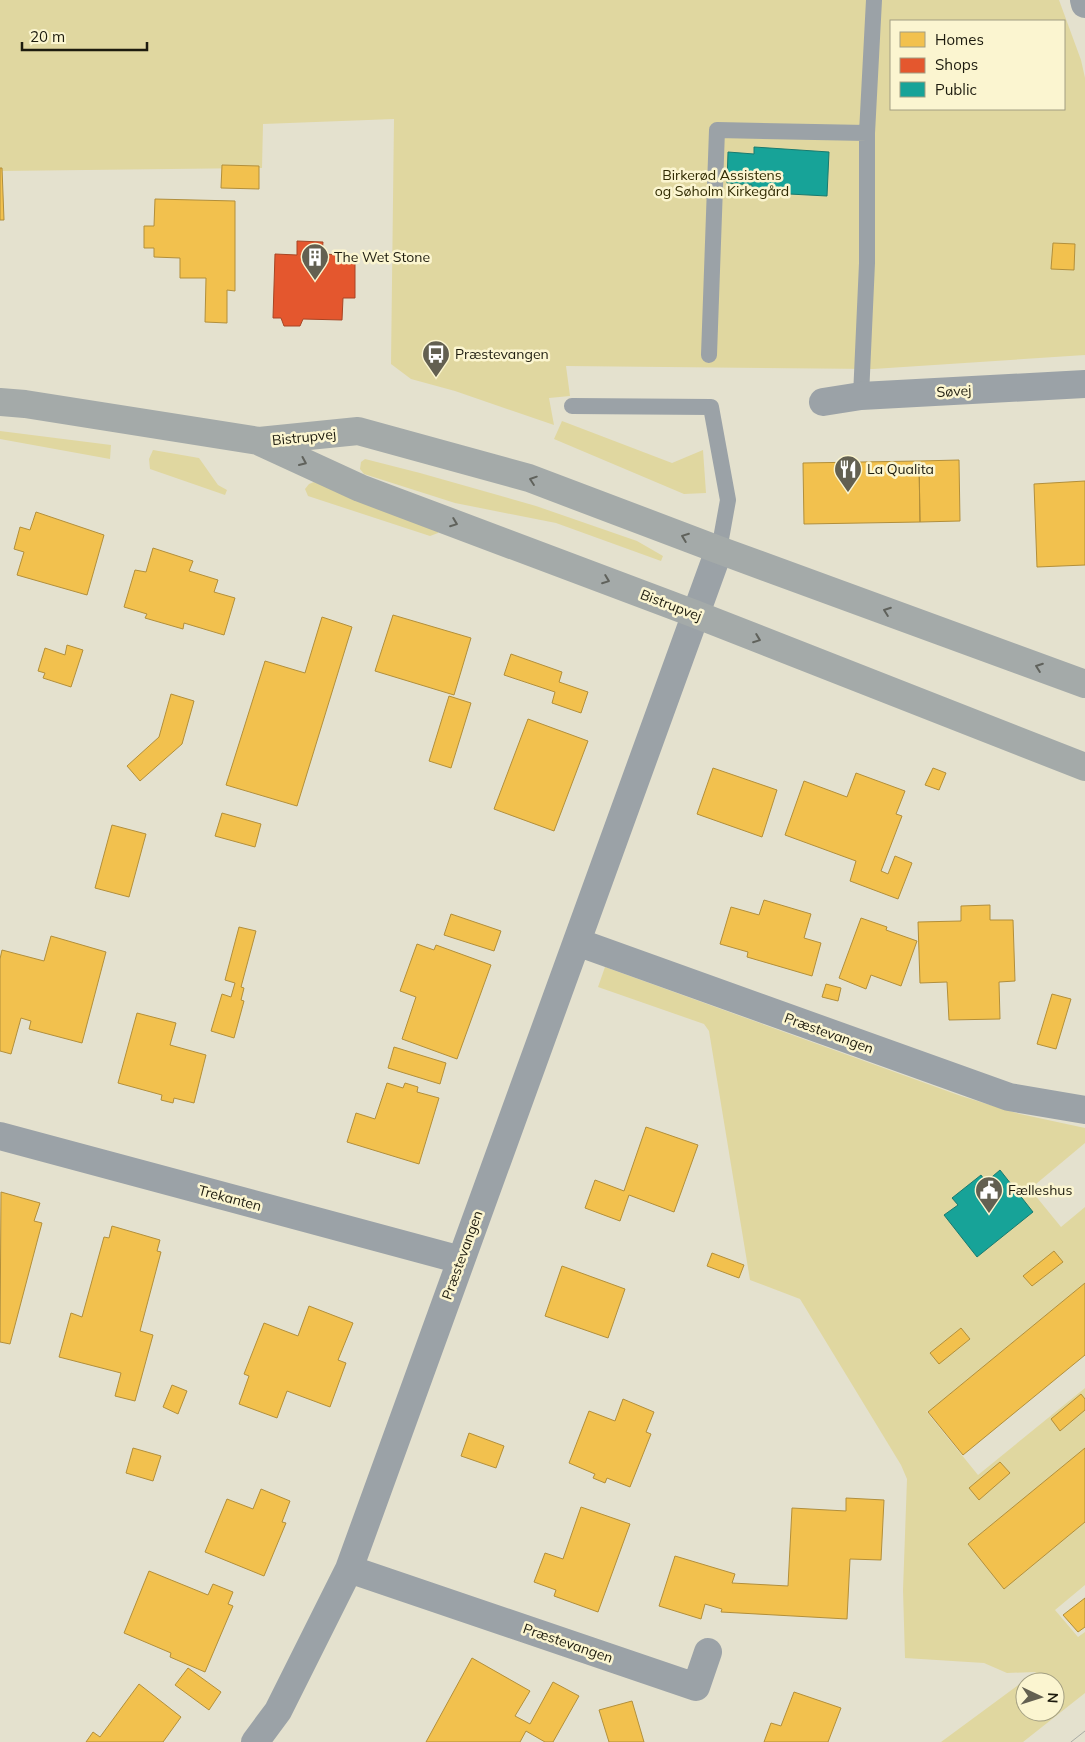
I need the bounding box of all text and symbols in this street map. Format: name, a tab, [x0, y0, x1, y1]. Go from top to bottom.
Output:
scale bar	[22, 20, 148, 52]
legend	[890, 20, 1065, 110]
text: 20 m	[30, 27, 65, 46]
text: Homes	[935, 30, 984, 49]
text: Shops	[935, 55, 978, 74]
text: Public	[935, 80, 977, 99]
park label: Birkerød Assistens og Søholm Kirkegård	[655, 166, 789, 200]
building icon: The Wet Stone	[300, 242, 330, 281]
place label: The Wet Stone	[334, 248, 430, 266]
bus stop icon: Præstevangen	[421, 339, 451, 378]
place label: Præstevangen	[455, 345, 549, 363]
street label: Søvej	[936, 381, 972, 401]
street label: Bistrupvej	[271, 425, 337, 449]
restaurant icon: La Qualita	[833, 454, 863, 493]
one-way arrow	[298, 455, 307, 466]
place label: La Qualita	[867, 460, 934, 478]
one-way arrow	[529, 476, 537, 486]
one-way arrow	[449, 517, 457, 527]
one-way arrow	[681, 533, 690, 543]
one-way arrow	[601, 574, 609, 584]
street label: Bistrupvej	[638, 585, 704, 625]
one-way arrow	[883, 607, 891, 617]
one-way arrow	[752, 632, 761, 643]
one-way arrow	[1035, 663, 1044, 673]
street label: Præstevangen	[782, 1009, 876, 1057]
public building icon: Fælleshus	[974, 1175, 1004, 1214]
street label: Trekanten	[197, 1181, 263, 1215]
place label: Fælleshus	[1008, 1181, 1072, 1199]
street label: Præstevangen	[438, 1208, 486, 1302]
street label: Præstevangen	[521, 1619, 615, 1667]
north arrow	[1015, 1672, 1065, 1722]
text: N	[1044, 1692, 1062, 1704]

